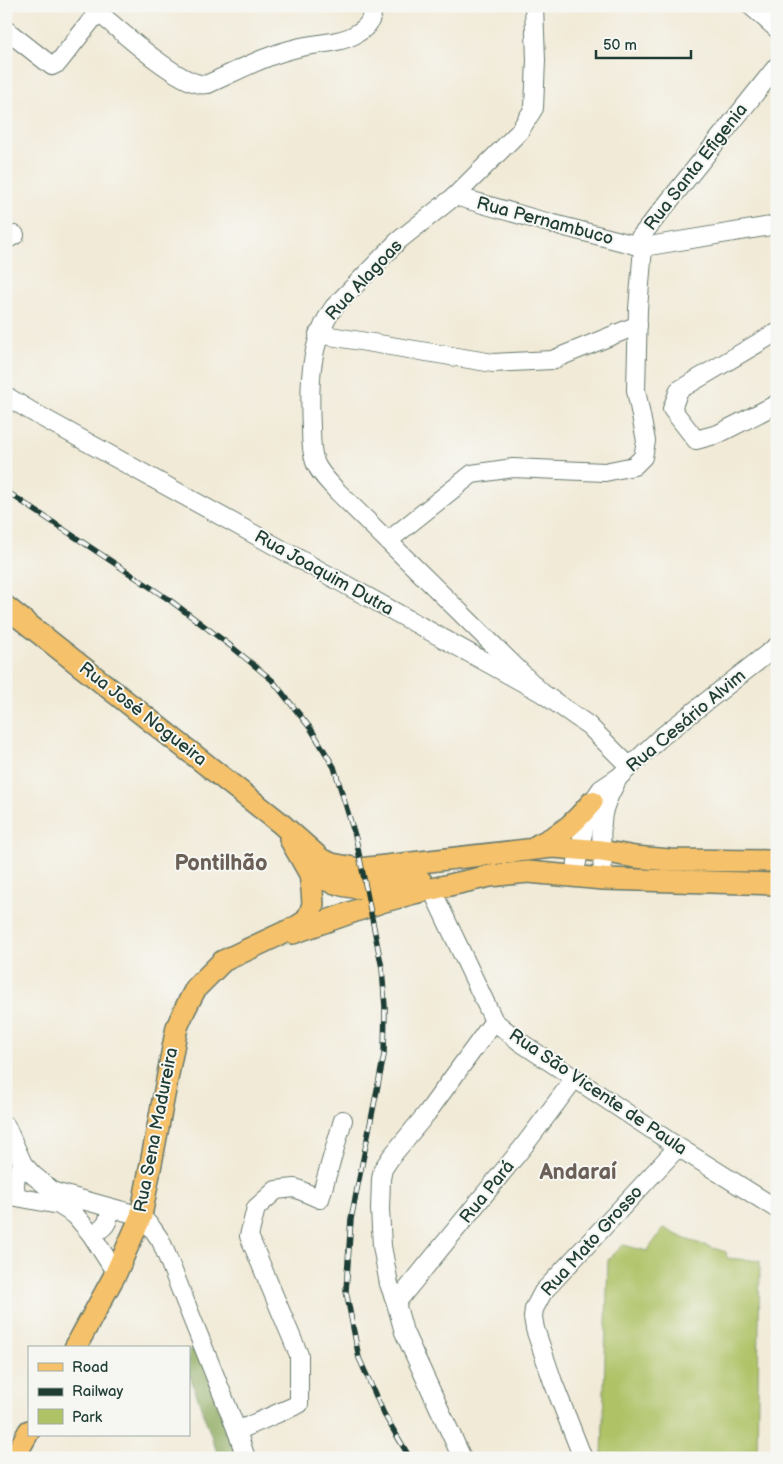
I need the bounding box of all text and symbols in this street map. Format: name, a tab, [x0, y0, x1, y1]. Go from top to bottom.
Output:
scale bar	[596, 28, 690, 60]
text: 50 m	[603, 36, 637, 55]
street label: Rua Santa Efigenia	[640, 99, 752, 235]
street label: Rua Pernambuco	[474, 193, 616, 249]
street label: Rua Alagoas	[321, 235, 407, 325]
street label: Rua Joaquim Dutra	[251, 526, 397, 620]
street label: Rua José Nogueira	[75, 658, 211, 770]
street label: Rua Cesário Alvim	[622, 665, 750, 777]
district label: Pontilhão	[174, 850, 268, 877]
street label: Rua São Vicente de Paula	[505, 1025, 691, 1159]
street label: Rua Sena Madureira	[130, 1046, 182, 1214]
street label: Rua Pará	[455, 1156, 519, 1228]
district label: Andaraí	[538, 1159, 617, 1186]
street label: Rua Mato Grosso	[537, 1181, 647, 1301]
legend	[28, 1346, 190, 1436]
text: Road	[72, 1358, 108, 1377]
text: Railway	[72, 1382, 123, 1401]
text: Park	[72, 1408, 103, 1427]

